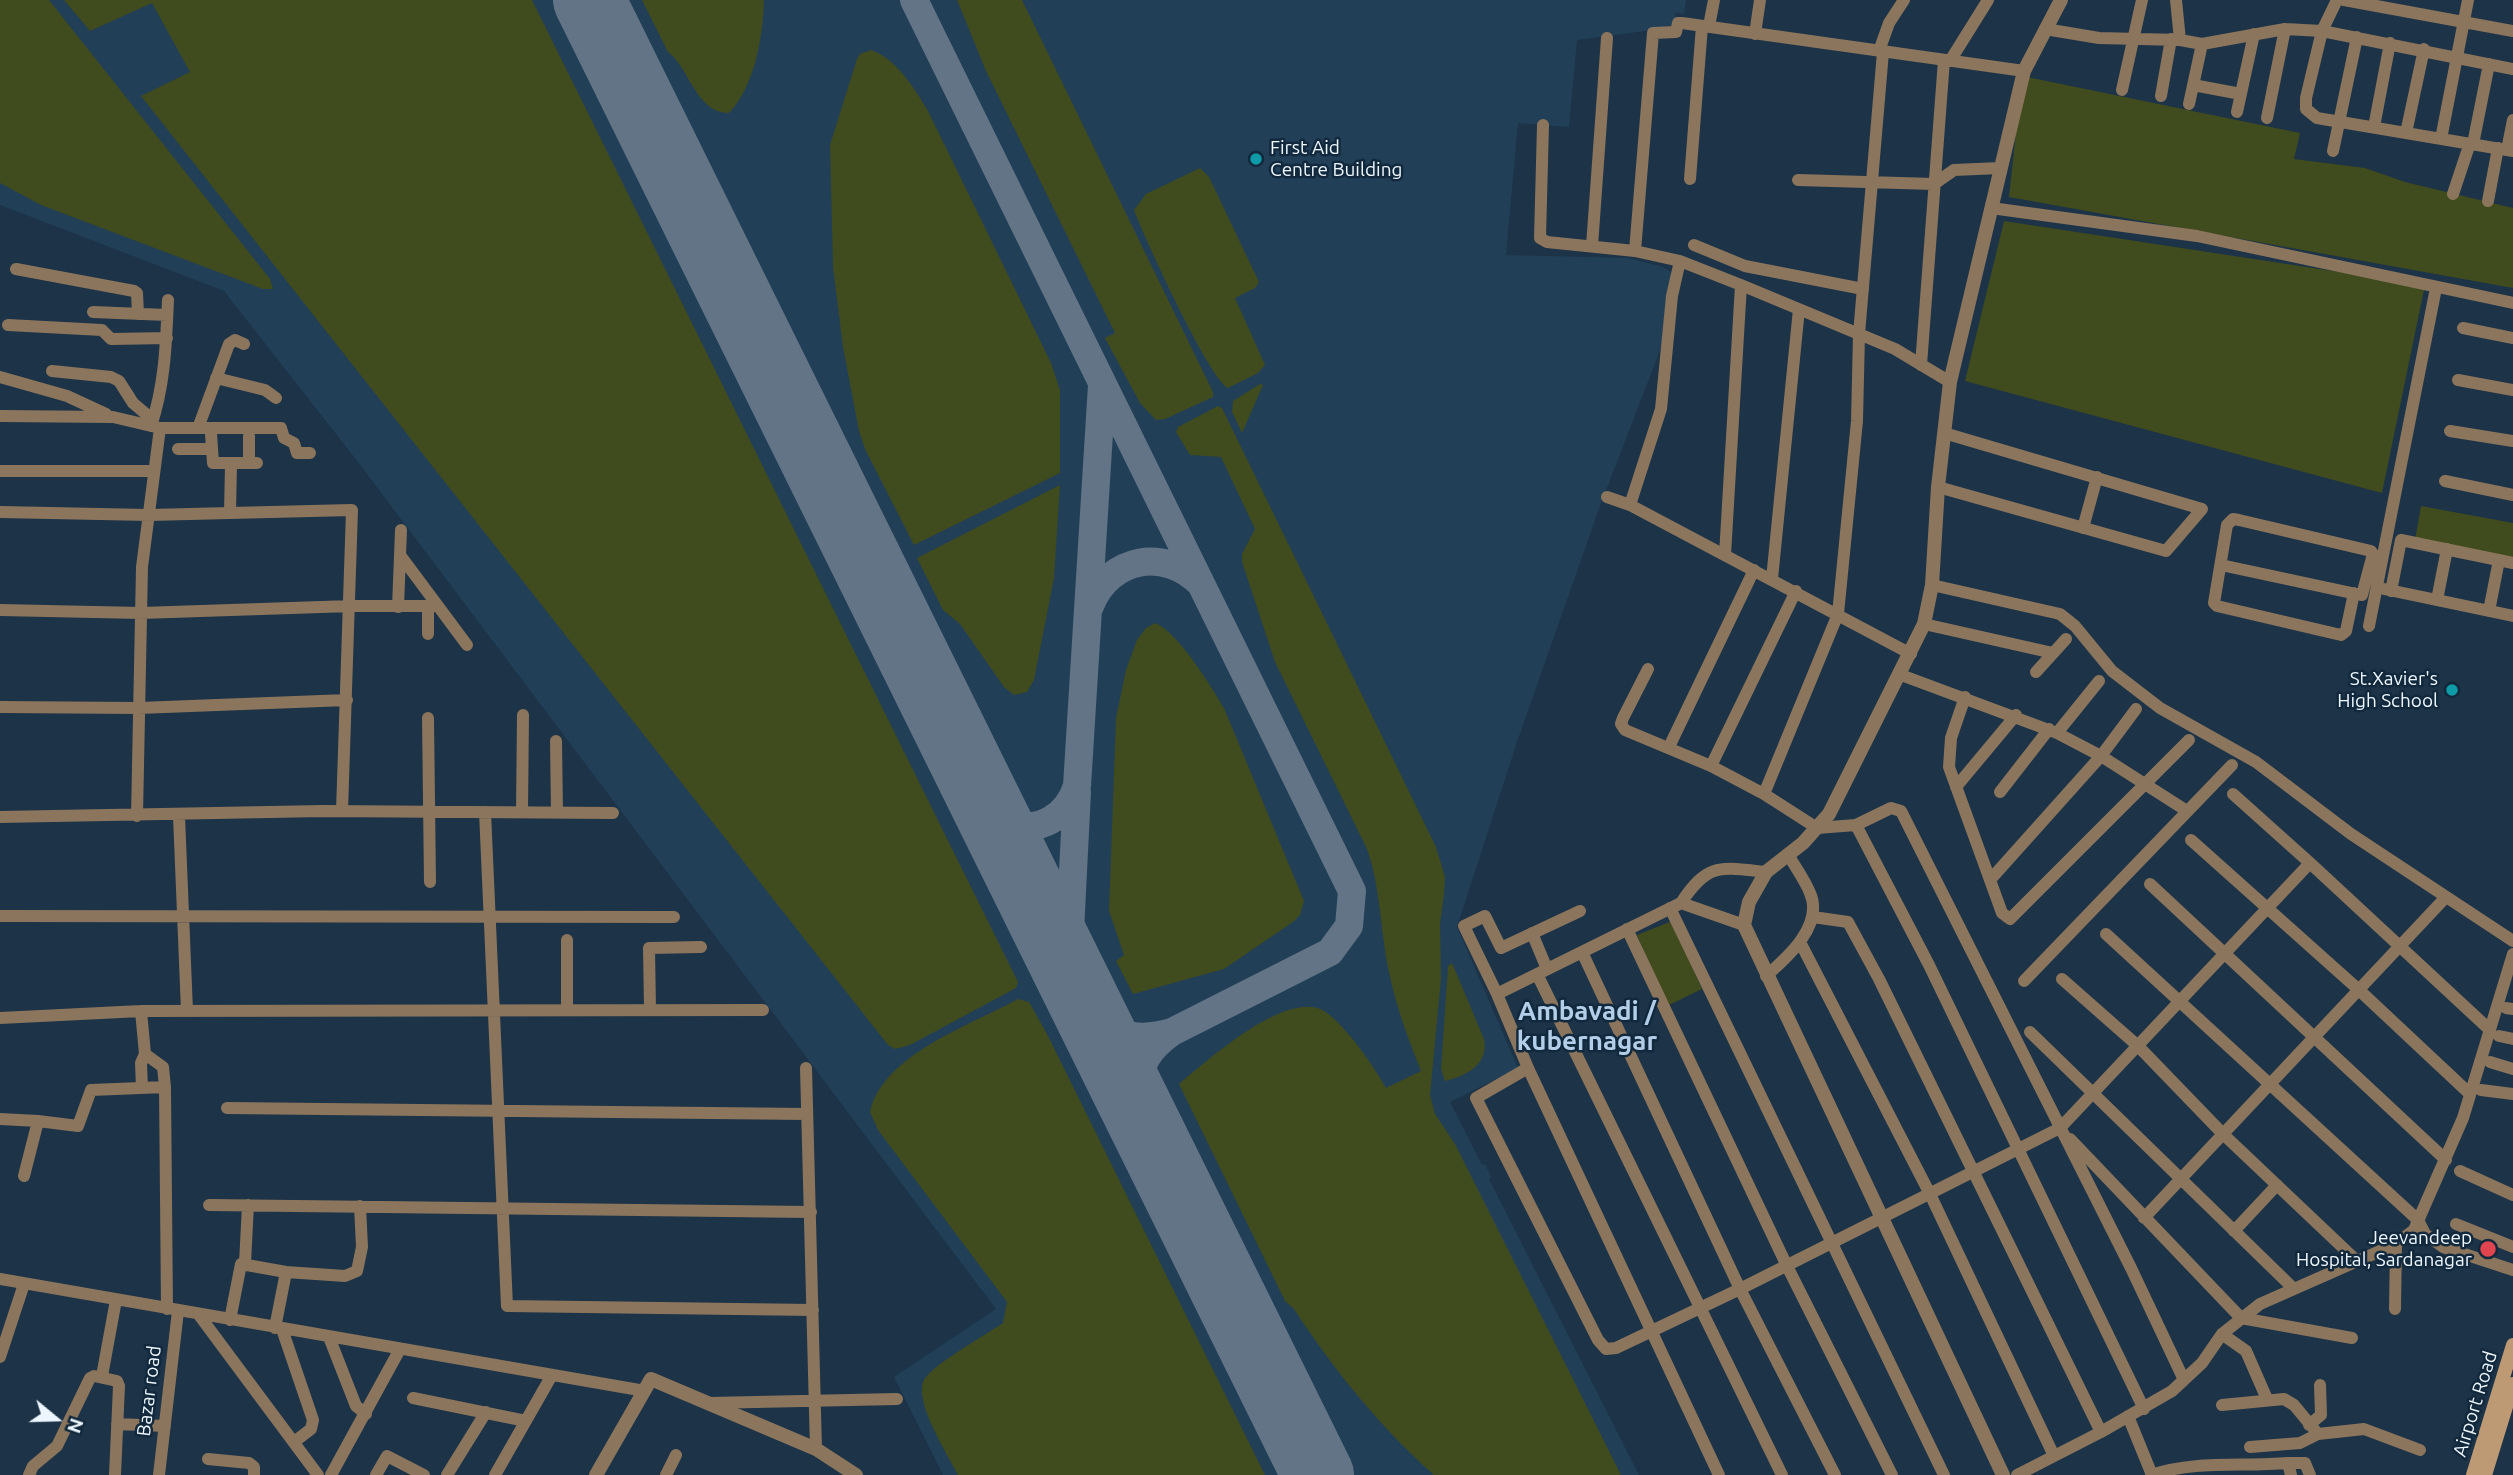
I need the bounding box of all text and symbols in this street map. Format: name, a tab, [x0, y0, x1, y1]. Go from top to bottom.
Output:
place label: First Aid Centre Building	[1270, 137, 1402, 181]
marker: First Aid Centre Building	[1248, 151, 1264, 167]
place label: St.Xavier's High School	[2337, 668, 2438, 712]
marker: St.Xavier's High School	[2444, 682, 2460, 698]
district label: Ambavadi / kubernagar	[1517, 995, 1657, 1056]
place label: Jeevandeep Hospital, Sardanagar	[2296, 1227, 2472, 1271]
marker: Jeevandeep Hospital, Sardanagar	[2478, 1239, 2498, 1259]
street label: Bazar road	[132, 1344, 166, 1438]
street label: Airport Road	[2448, 1348, 2502, 1460]
north arrow	[21, 1384, 91, 1454]
text: N	[63, 1416, 89, 1436]

